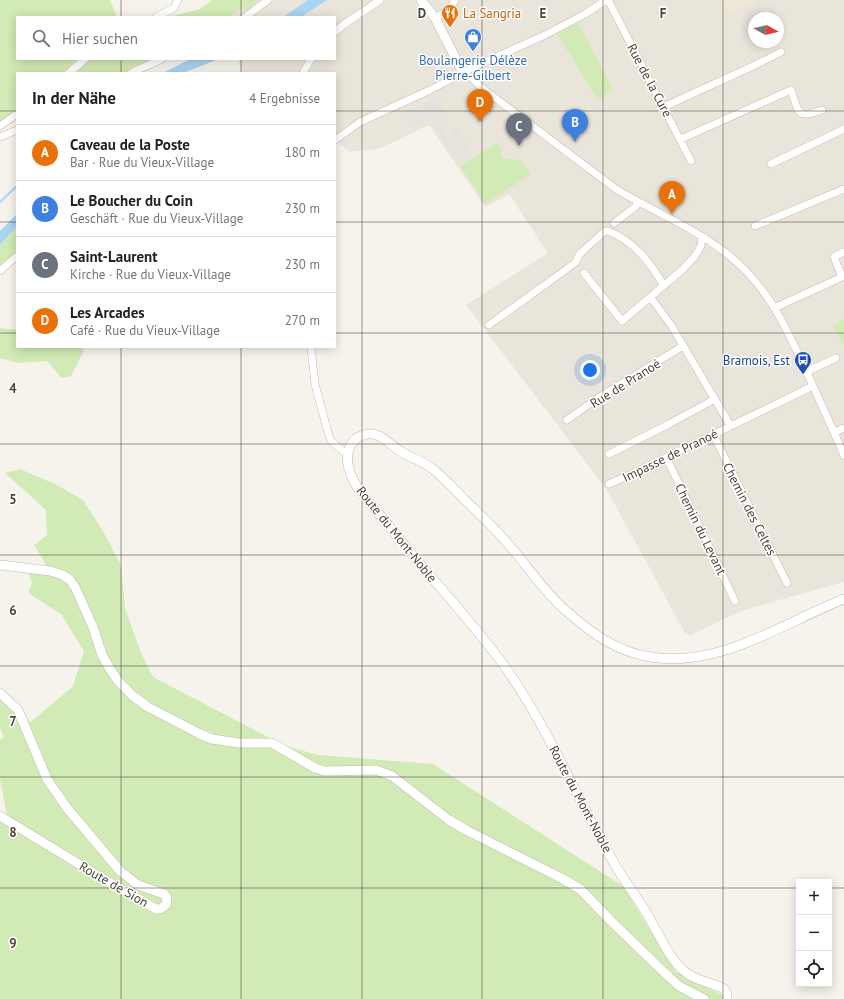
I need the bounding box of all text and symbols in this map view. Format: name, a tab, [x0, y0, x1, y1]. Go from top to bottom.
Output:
restaurant icon: La Sangria	[440, 3, 460, 28]
text: D	[418, 5, 426, 22]
place label: La Sangria	[463, 5, 521, 22]
text: E	[540, 5, 547, 22]
text: F	[660, 5, 667, 22]
north arrow	[748, 12, 784, 48]
search box	[16, 16, 336, 60]
icon: search	[30, 27, 52, 49]
shop icon: Boulangerie Délèze Pierre-Gilbert	[463, 27, 483, 52]
text: Hier suchen	[62, 29, 138, 48]
street label: Rue de la Cure	[623, 41, 676, 120]
place label: Boulangerie Délèze Pierre-Gilbert	[419, 52, 527, 84]
text: In der Nähe	[32, 87, 116, 109]
pin: D	[467, 89, 493, 122]
text: 4 Ergebnisse	[249, 90, 320, 107]
pin: B	[562, 109, 588, 142]
pin: C	[506, 113, 532, 146]
text: Caveau de la Poste	[70, 135, 190, 154]
text: A	[41, 144, 49, 161]
text: 180 m	[285, 144, 320, 161]
text: Bar · Rue du Vieux-Village	[70, 154, 214, 171]
pin: A	[659, 181, 685, 214]
text: Le Boucher du Coin	[70, 191, 193, 210]
text: B	[41, 200, 49, 217]
text: 230 m	[285, 200, 320, 217]
text: Geschäft · Rue du Vieux-Village	[70, 210, 243, 227]
text: Saint-Laurent	[70, 247, 158, 266]
text: C	[41, 256, 49, 273]
text: 230 m	[285, 256, 320, 273]
text: Kirche · Rue du Vieux-Village	[70, 266, 231, 283]
text: Les Arcades	[70, 303, 145, 322]
text: D	[41, 312, 49, 329]
text: 270 m	[285, 312, 320, 329]
text: Café · Rue du Vieux-Village	[70, 322, 220, 339]
bus stop icon: Bramois, Est	[793, 350, 813, 375]
place label: Bramois, Est	[723, 352, 791, 369]
street label: Rue de Pranoé	[587, 355, 664, 412]
your location	[580, 360, 600, 380]
text: 4	[9, 380, 17, 397]
street label: Impasse de Pranoé	[620, 425, 721, 486]
street label: Chemin des Celtes	[719, 460, 780, 559]
street label: Chemin du Levant	[671, 481, 730, 578]
street label: Route du Mont-Noble	[353, 483, 441, 586]
text: 5	[9, 491, 17, 508]
text: 6	[9, 602, 17, 619]
text: 7	[9, 713, 17, 730]
street label: Route du Mont-Noble	[545, 743, 616, 856]
text: 8	[9, 824, 17, 841]
street label: Route de Sion	[76, 858, 151, 911]
map controls	[796, 879, 832, 987]
button: +	[796, 879, 832, 915]
button: −	[796, 915, 832, 951]
text: 9	[9, 935, 17, 952]
button: locate	[796, 951, 832, 987]

